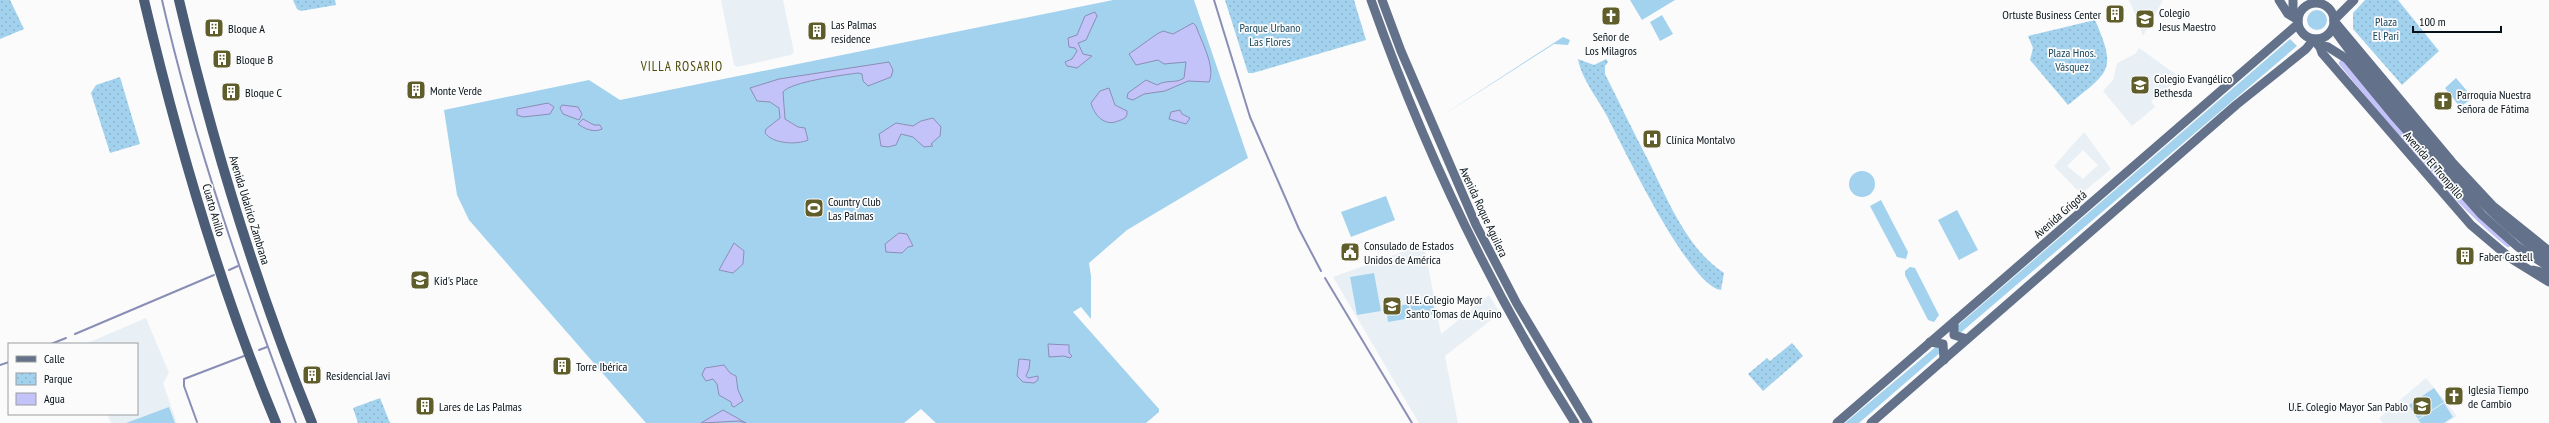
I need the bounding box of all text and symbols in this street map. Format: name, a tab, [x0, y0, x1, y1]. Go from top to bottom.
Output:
building icon: Ortuste Business Center	[2104, 3, 2126, 25]
church icon: Señor de Los Milagros	[1600, 5, 1622, 27]
place label: Colegio Jesus Maestro	[2158, 5, 2216, 34]
place label: Ortuste Business Center	[2002, 7, 2102, 22]
school or university icon: Colegio Jesus Maestro	[2134, 8, 2156, 30]
scale bar	[2413, 8, 2501, 34]
park label: Plaza El Pari	[2373, 14, 2399, 43]
text: 100 m	[2419, 14, 2446, 29]
building icon: Bloque A	[203, 17, 225, 39]
place label: Las Palmas residence	[831, 17, 877, 46]
building icon: Las Palmas residence	[806, 20, 828, 42]
park label: Parque Urbano Las Flores	[1239, 20, 1301, 49]
place label: Bloque A	[228, 21, 265, 36]
place label: Señor de Los Milagros	[1585, 29, 1637, 58]
park label: Plaza Hnos. Vásquez	[2048, 45, 2096, 74]
building icon: Bloque B	[211, 48, 233, 70]
place label: Bloque B	[236, 52, 274, 67]
district label: VILLA ROSARIO	[640, 58, 723, 75]
place label: Colegio Evangélico Bethesda	[2154, 71, 2232, 100]
school or university icon: Colegio Evangélico Bethesda	[2129, 74, 2151, 96]
building icon: Monte Verde	[405, 79, 427, 101]
building icon: Bloque C	[220, 81, 242, 103]
place label: Monte Verde	[430, 83, 482, 98]
place label: Bloque C	[245, 85, 283, 100]
place label: Parroquia Nuestra Señora de Fátima	[2457, 87, 2531, 116]
church icon: Parroquia Nuestra Señora de Fátima	[2432, 90, 2454, 112]
hospital icon: Clínica Montalvo	[1641, 128, 1663, 150]
street label: Avenida El Trompillo	[2401, 128, 2467, 202]
place label: Clínica Montalvo	[1666, 132, 1735, 147]
street label: Avenida Udalrico Zambrana	[226, 154, 274, 266]
street label: Avenida Roque Aguilera	[1457, 165, 1512, 260]
street label: Cuarto Anillo	[199, 182, 229, 238]
street label: Avenida Grigotá	[2030, 187, 2090, 241]
place label: Country Club Las Palmas	[828, 194, 881, 223]
sports icon: Country Club Las Palmas	[803, 197, 825, 219]
place label: Consulado de Estados Unidos de América	[1364, 238, 1454, 267]
public building icon: Consulado de Estados Unidos de América	[1339, 241, 1361, 263]
building icon: Faber Castell	[2454, 245, 2476, 267]
place label: Faber Castell	[2479, 249, 2533, 264]
school or university icon: Kid's Place	[409, 269, 431, 291]
place label: Kid's Place	[434, 273, 478, 288]
place label: U.E. Colegio Mayor Santo Tomas de Aquino	[1406, 292, 1502, 321]
school or university icon: U.E. Colegio Mayor Santo Tomas de Aquino	[1381, 295, 1403, 317]
legend	[8, 343, 138, 415]
text: Calle	[44, 351, 65, 366]
building icon: Torre Ibérica	[551, 355, 573, 377]
place label: Torre Ibérica	[576, 359, 628, 374]
building icon: Residencial Javi	[301, 364, 323, 386]
place label: Residencial Javi	[326, 368, 390, 383]
text: Parque	[44, 371, 73, 386]
place label: Iglesia Tiempo de Cambio	[2468, 382, 2529, 411]
church icon: Iglesia Tiempo de Cambio	[2443, 385, 2465, 407]
text: Agua	[44, 391, 65, 406]
building icon: Lares de Las Palmas	[414, 395, 436, 417]
school or university icon: U.E. Colegio Mayor San Pablo	[2411, 395, 2433, 417]
place label: Lares de Las Palmas	[439, 399, 522, 414]
place label: U.E. Colegio Mayor San Pablo	[2288, 399, 2408, 414]

